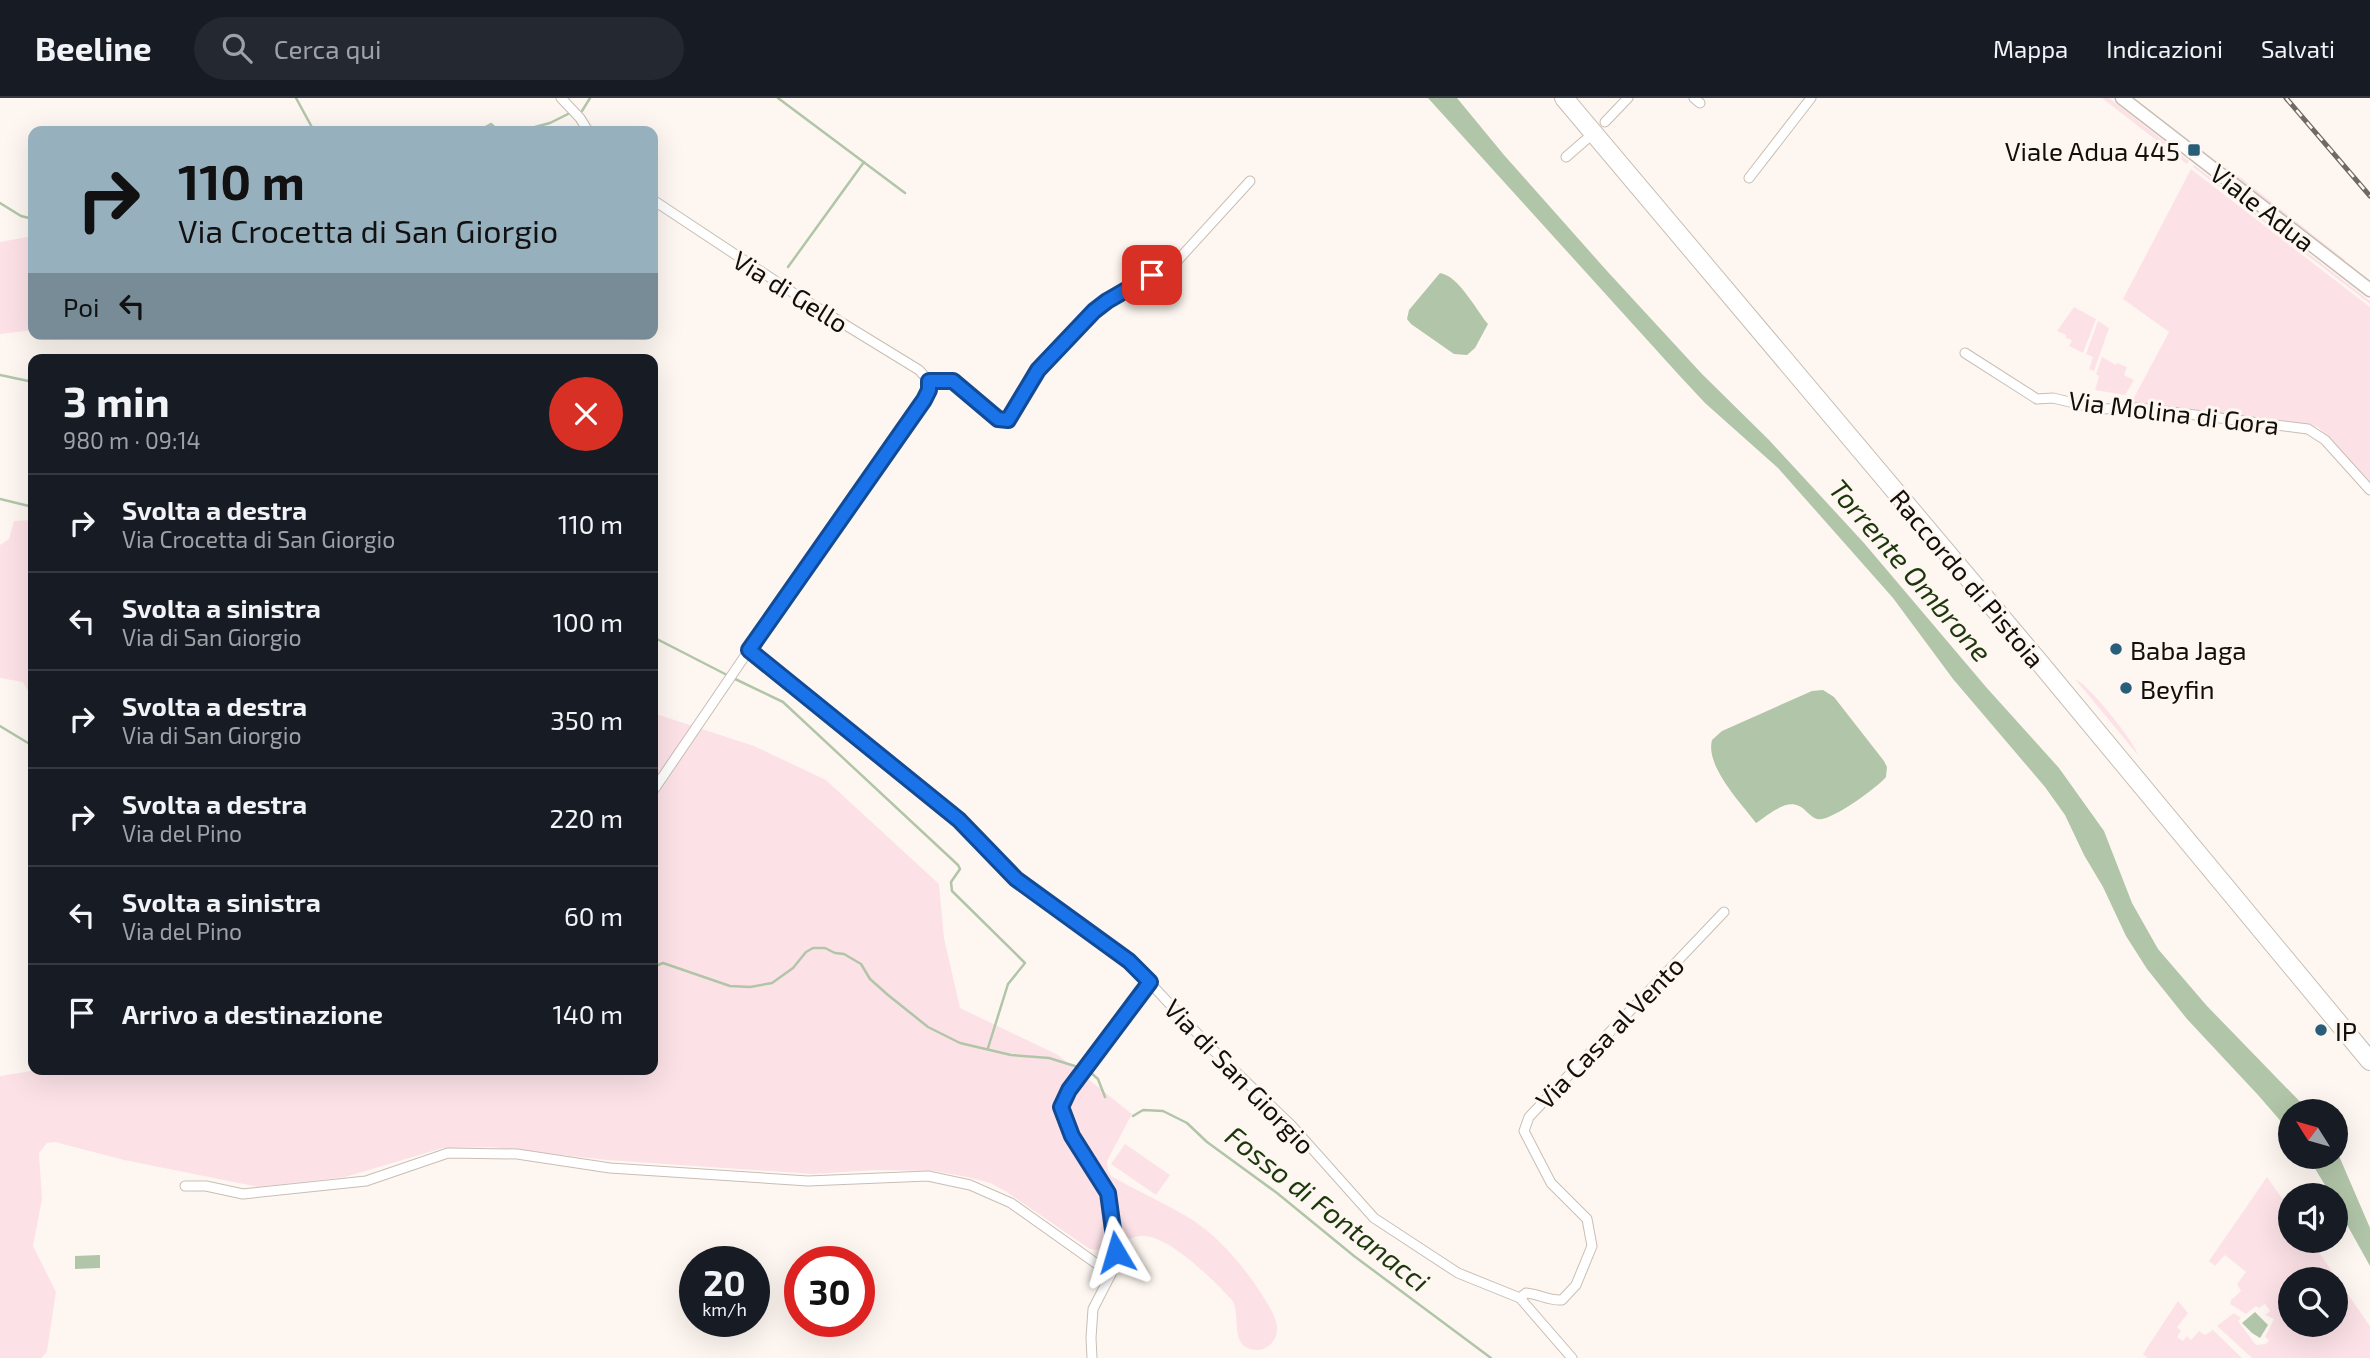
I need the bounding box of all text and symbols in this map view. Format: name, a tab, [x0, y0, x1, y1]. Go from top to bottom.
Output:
search box	[194, 17, 684, 80]
text: Beeline	[35, 28, 152, 68]
icon: search	[218, 29, 256, 67]
text: Cerca qui	[274, 33, 381, 64]
text: Mappa	[1993, 34, 2068, 63]
text: Indicazioni	[2106, 34, 2223, 63]
text: Salvati	[2261, 34, 2335, 63]
place label: Viale Adua 445	[2005, 135, 2180, 166]
marker: Viale Adua 445	[2186, 142, 2202, 158]
text: 110 m	[178, 151, 305, 210]
icon: right	[63, 154, 154, 245]
street label: Viale Adua	[2205, 157, 2321, 257]
text: Via Crocetta di San Giorgio	[178, 211, 558, 249]
street label: Via di Gello	[728, 243, 854, 339]
pin	[1122, 245, 1182, 305]
icon: arrive	[1133, 256, 1171, 294]
icon: left	[113, 287, 151, 325]
text: Poi	[63, 291, 99, 322]
text: 3 min	[63, 375, 170, 425]
button: close	[549, 377, 623, 451]
street label: Via Molina di Gora	[2067, 384, 2281, 440]
text: 980 m · 09:14	[63, 426, 201, 454]
water label: Torrente Ombrone	[1822, 472, 2000, 668]
street label: Raccordo di Pistoia	[1884, 483, 2052, 673]
text: Svolta a destra	[122, 494, 307, 525]
icon: right	[63, 504, 101, 542]
text: 110 m	[558, 508, 623, 539]
text: Via Crocetta di San Giorgio	[122, 525, 395, 553]
text: Svolta a sinistra	[122, 592, 321, 623]
icon: left	[63, 602, 101, 640]
text: 100 m	[553, 606, 623, 637]
text: Via di San Giorgio	[122, 623, 301, 651]
place label: Baba Jaga	[2130, 634, 2247, 665]
marker: Baba Jaga	[2108, 641, 2124, 657]
place label: Beyfin	[2140, 673, 2215, 704]
marker: Beyfin	[2118, 680, 2134, 696]
text: Svolta a destra	[122, 690, 307, 721]
icon: right	[63, 700, 101, 738]
text: 350 m	[550, 704, 623, 735]
text: Via di San Giorgio	[122, 721, 301, 749]
text: Svolta a destra	[122, 788, 307, 819]
icon: right	[63, 798, 101, 836]
text: 220 m	[550, 802, 623, 833]
text: Via del Pino	[122, 819, 242, 847]
text: Svolta a sinistra	[122, 886, 321, 917]
icon: left	[63, 896, 101, 934]
text: 60 m	[564, 900, 623, 931]
text: Via del Pino	[122, 917, 242, 945]
street label: Via Casa al Vento	[1528, 949, 1690, 1115]
street label: Via di San Giorgio	[1158, 992, 1322, 1160]
icon: arrive	[63, 994, 101, 1032]
text: Arrivo a destinazione	[122, 998, 383, 1029]
text: 140 m	[552, 998, 623, 1029]
place label: IP	[2335, 1015, 2357, 1046]
marker: IP	[2313, 1022, 2329, 1038]
north arrow	[2278, 1099, 2348, 1169]
map controls	[2278, 1099, 2348, 1337]
water label: Fosso di Fontanacci	[1219, 1118, 1437, 1298]
button: sound	[2278, 1183, 2348, 1253]
position arrow	[1079, 1215, 1153, 1289]
speed limit sign: 30	[784, 1246, 875, 1337]
text: 20	[703, 1261, 746, 1303]
button: search	[2278, 1267, 2348, 1337]
text: km/h	[702, 1298, 747, 1320]

